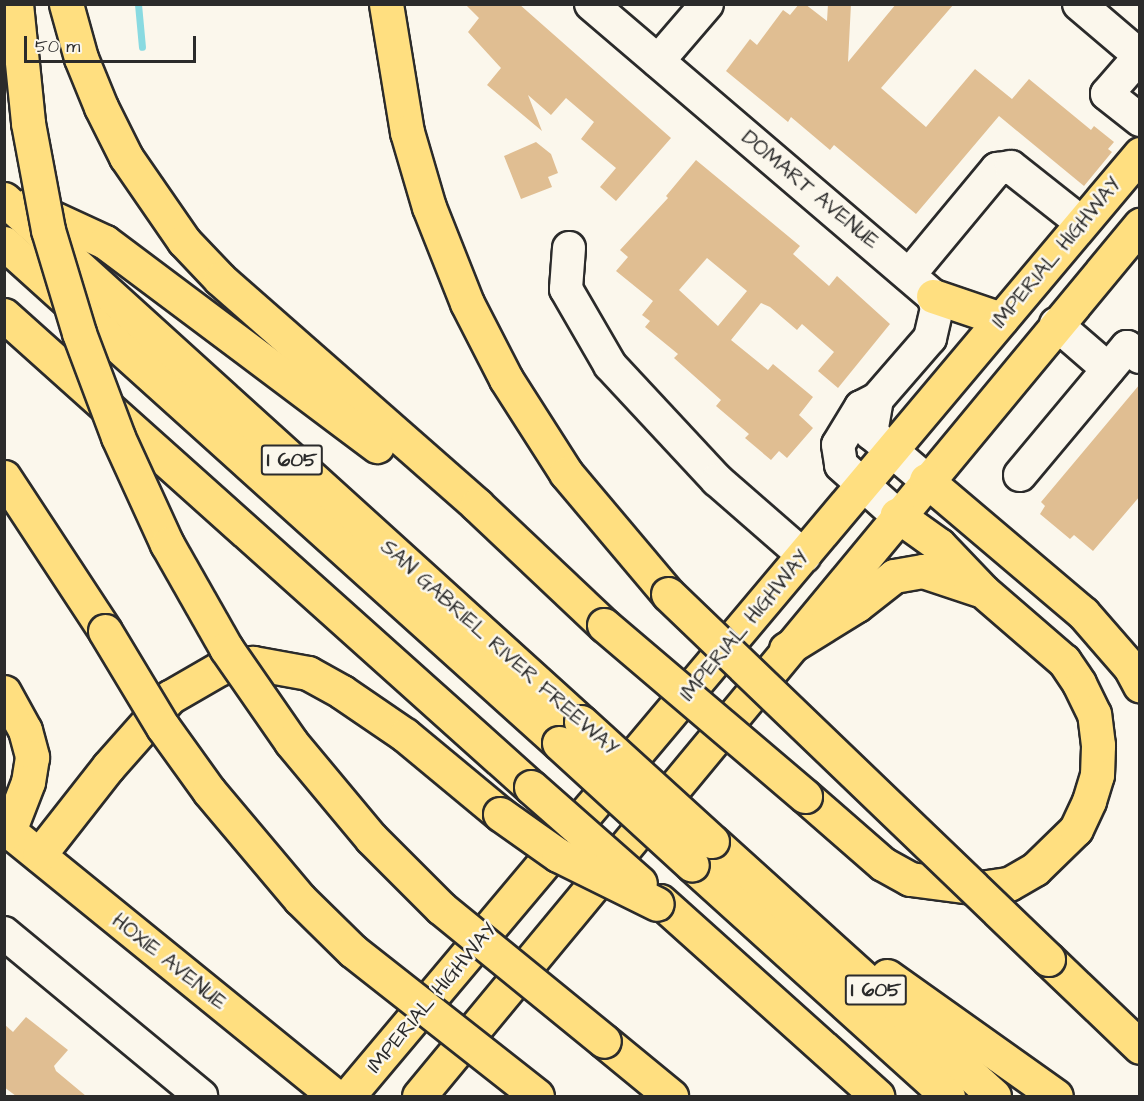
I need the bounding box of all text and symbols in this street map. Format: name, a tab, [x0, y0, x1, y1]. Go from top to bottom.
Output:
scale bar	[27, 24, 200, 62]
text: 50 m	[35, 34, 80, 59]
street label: DOMART AVENUE	[736, 125, 884, 255]
street label: IMPERIAL HIGHWAY	[987, 173, 1127, 333]
road number: I 605	[260, 443, 324, 477]
street label: SAN GABRIEL RIVER FREEWAY	[375, 535, 623, 761]
street label: IMPERIAL HIGHWAY	[675, 546, 815, 706]
street label: HOXIE AVENUE	[107, 908, 231, 1016]
street label: IMPERIAL HIGHWAY	[362, 918, 502, 1078]
road number: I 605	[844, 973, 908, 1007]

